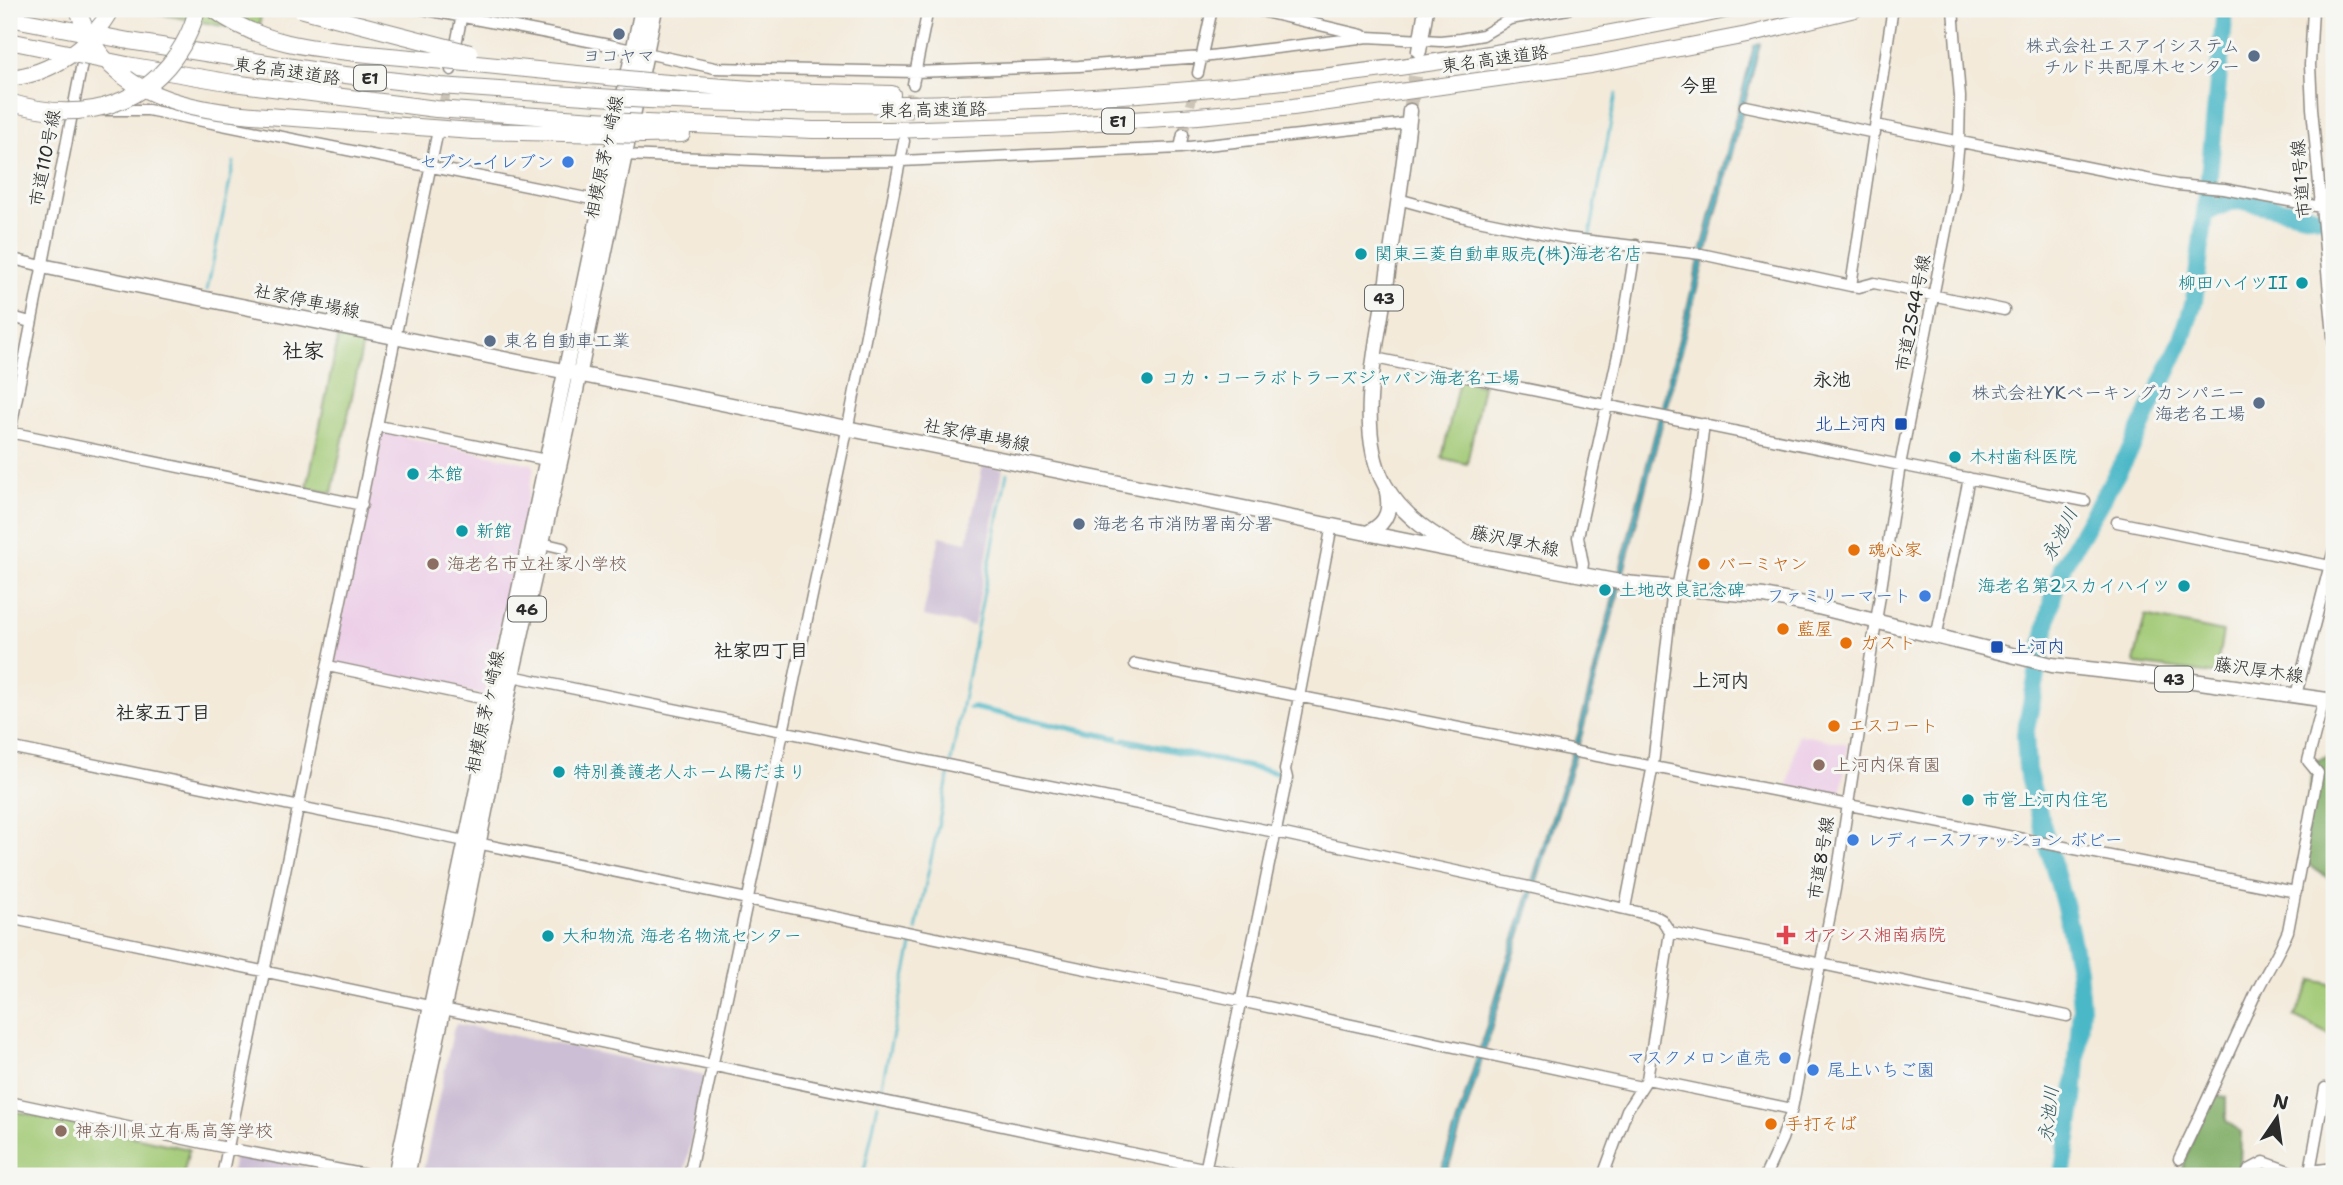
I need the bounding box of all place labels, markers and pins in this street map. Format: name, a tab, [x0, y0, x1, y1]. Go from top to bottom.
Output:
marker: ヨコヤマ	[611, 26, 627, 42]
place label: 株式会社エスアイシステム チルド共配厚木センター	[2026, 34, 2240, 79]
place label: ヨコヤマ	[583, 44, 655, 68]
marker: 株式会社エスアイシステム チルド共配厚木センター	[2246, 48, 2262, 64]
place label: セブン-イレブン	[419, 150, 554, 174]
marker: セブン-イレブン	[560, 154, 576, 170]
place label: 関東三菱自動車販売(株)海老名店	[1375, 242, 1642, 266]
marker: 関東三菱自動車販売(株)海老名店	[1353, 246, 1369, 262]
place label: 柳田ハイツII	[2178, 271, 2288, 295]
marker: 柳田ハイツII	[2294, 275, 2310, 291]
place label: 東名自動車工業	[504, 329, 630, 353]
marker: 東名自動車工業	[482, 333, 498, 349]
place label: コカ・コーラボトラーズジャパン海老名工場	[1161, 366, 1520, 390]
marker: コカ・コーラボトラーズジャパン海老名工場	[1139, 370, 1155, 386]
place label: 株式会社YKベーキングカンパニー 海老名工場	[1972, 381, 2245, 426]
marker: 株式会社YKベーキングカンパニー 海老名工場	[2251, 395, 2267, 411]
place label: 北上河内	[1815, 412, 1887, 436]
marker: 北上河内	[1893, 416, 1909, 432]
place label: 木村歯科医院	[1969, 445, 2077, 469]
marker: 木村歯科医院	[1947, 449, 1963, 465]
place label: 本館	[427, 462, 463, 486]
marker: 本館	[405, 466, 421, 482]
place label: 海老名市消防署南分署	[1093, 512, 1273, 536]
marker: 海老名市消防署南分署	[1071, 516, 1087, 532]
place label: 新館	[476, 519, 512, 543]
marker: 新館	[454, 523, 470, 539]
place label: 魂心家	[1868, 538, 1922, 562]
marker: 魂心家	[1846, 542, 1862, 558]
place label: 海老名市立社家小学校	[447, 552, 627, 576]
place label: バーミヤン	[1718, 552, 1808, 576]
marker: 海老名市立社家小学校	[425, 556, 441, 572]
marker: バーミヤン	[1696, 556, 1712, 572]
place label: 海老名第2スカイハイツ	[1977, 574, 2170, 598]
place label: 土地改良記念碑	[1619, 578, 1745, 602]
marker: 海老名第2スカイハイツ	[2176, 578, 2192, 594]
marker: 土地改良記念碑	[1597, 582, 1613, 598]
place label: ファミリーマート	[1767, 584, 1911, 608]
marker: ファミリーマート	[1917, 588, 1933, 604]
place label: 藍屋	[1797, 617, 1833, 641]
marker: 藍屋	[1775, 621, 1791, 637]
place label: ガスト	[1860, 631, 1916, 655]
marker: ガスト	[1838, 635, 1854, 651]
place label: 上河内	[2011, 635, 2065, 659]
marker: 上河内	[1989, 639, 2005, 655]
place label: エスコート	[1848, 714, 1938, 738]
marker: エスコート	[1826, 718, 1842, 734]
place label: 上河内保育園	[1833, 753, 1941, 777]
marker: 上河内保育園	[1811, 757, 1827, 773]
place label: 特別養護老人ホーム陽だまり	[573, 760, 806, 784]
marker: 特別養護老人ホーム陽だまり	[551, 764, 567, 780]
place label: 市営上河内住宅	[1982, 788, 2108, 812]
marker: 市営上河内住宅	[1960, 792, 1976, 808]
place label: レディースファッション ボビー	[1867, 828, 2122, 852]
marker: レディースファッション ボビー	[1845, 832, 1861, 848]
place label: オアシス湘南病院	[1802, 923, 1946, 947]
place label: 大和物流 海老名物流センター	[562, 924, 801, 948]
marker: オアシス湘南病院	[1776, 925, 1796, 945]
marker: 大和物流 海老名物流センター	[540, 928, 556, 944]
place label: マスクメロン直売	[1627, 1046, 1771, 1070]
marker: マスクメロン直売	[1777, 1050, 1793, 1066]
place label: 尾上いちご園	[1827, 1058, 1935, 1082]
marker: 尾上いちご園	[1805, 1062, 1821, 1078]
place label: 手打そば	[1785, 1112, 1857, 1136]
marker: 手打そば	[1763, 1116, 1779, 1132]
place label: 神奈川県立有馬高等学校	[75, 1119, 273, 1143]
marker: 神奈川県立有馬高等学校	[53, 1123, 69, 1139]

